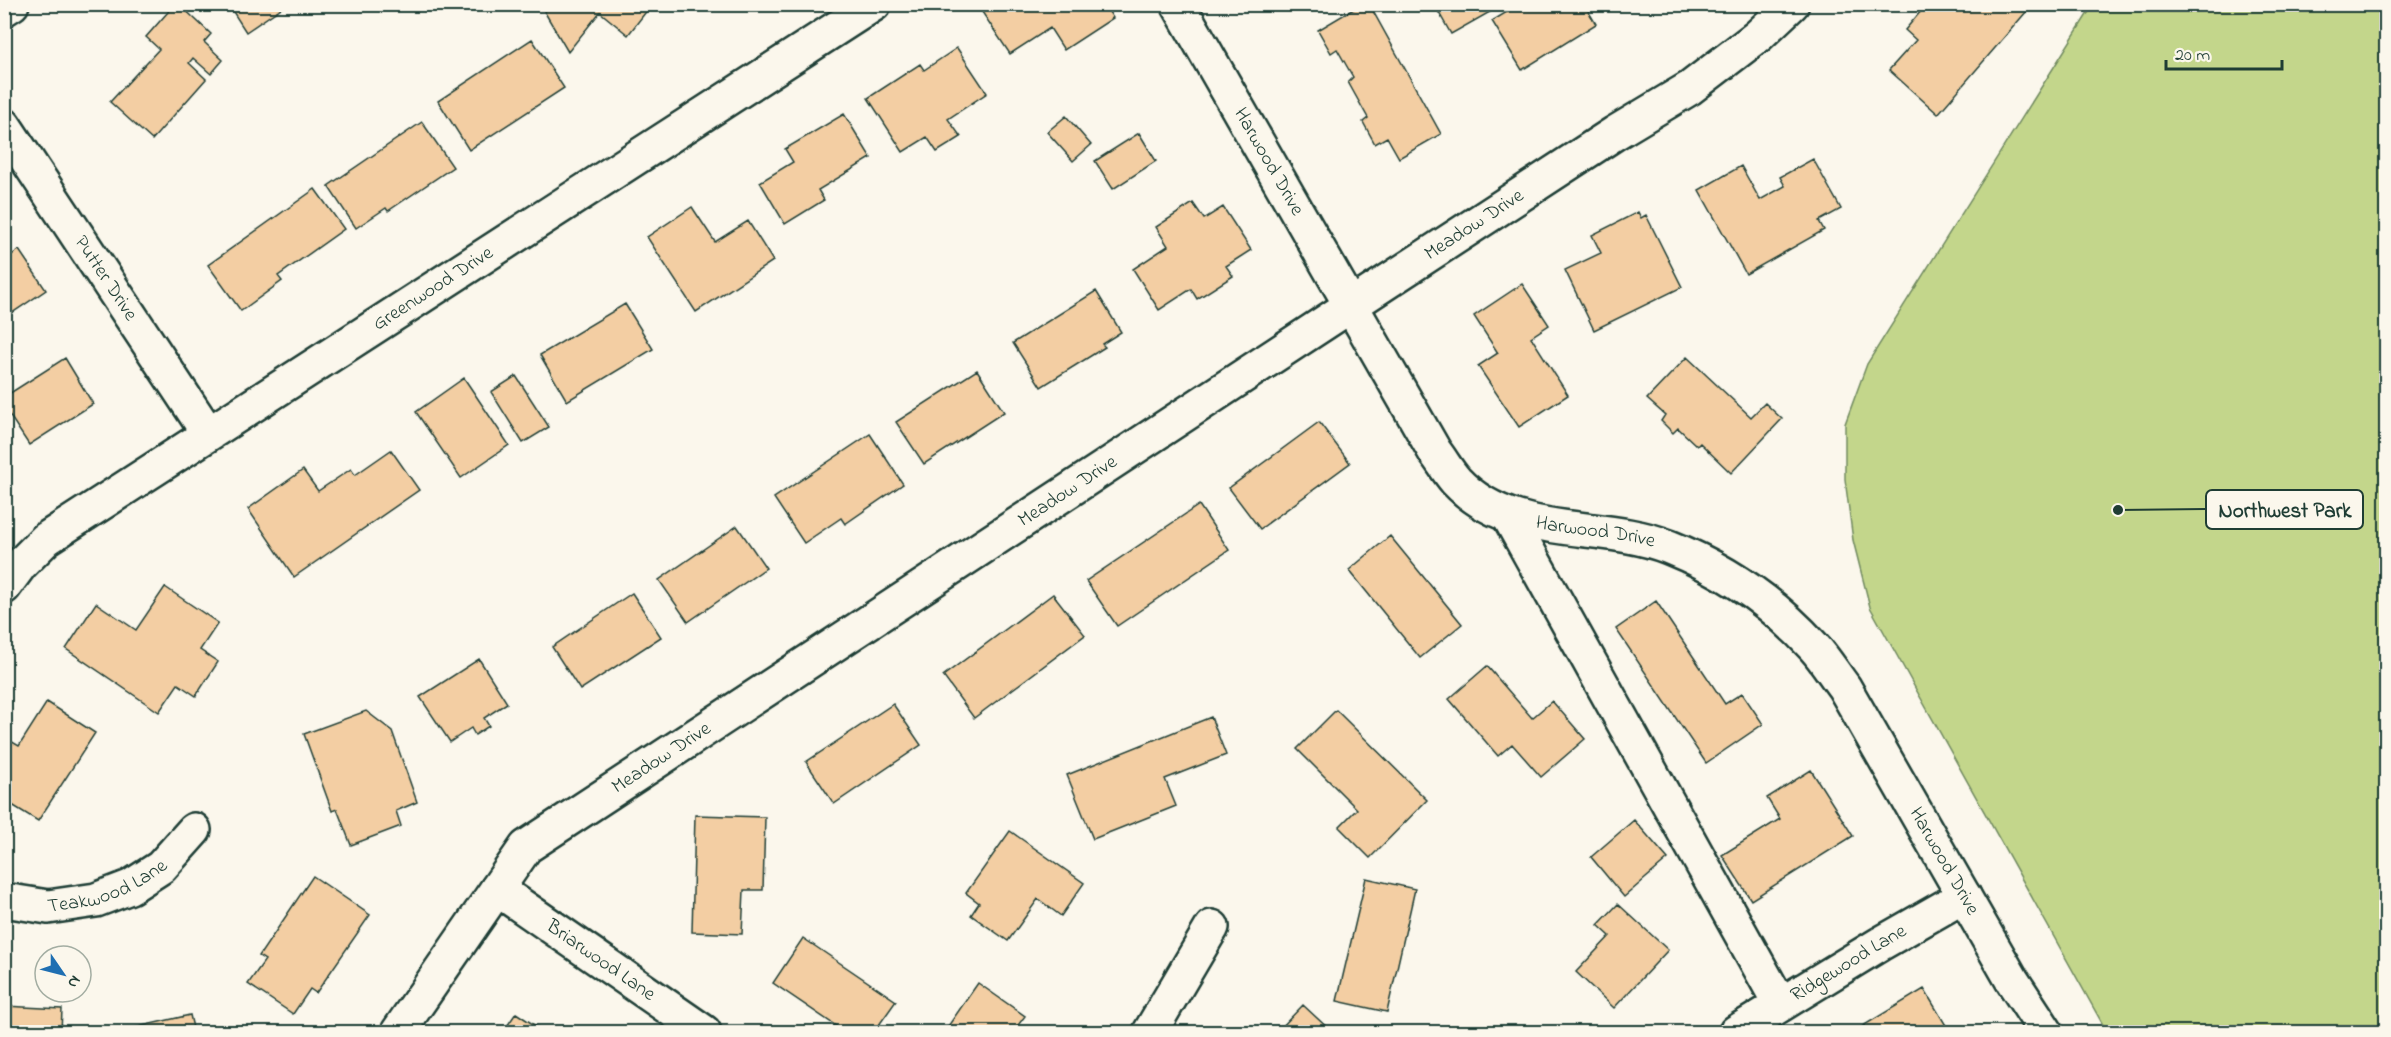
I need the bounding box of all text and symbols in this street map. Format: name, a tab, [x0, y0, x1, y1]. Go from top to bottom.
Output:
scale bar	[2166, 33, 2282, 71]
text: 20 m	[2175, 43, 2210, 69]
street label: Harwood Drive	[1226, 102, 1311, 221]
street label: Meadow Drive	[1419, 182, 1530, 268]
street label: Putter Drive	[67, 230, 145, 327]
street label: Greenwood Drive	[367, 239, 499, 339]
street label: Meadow Drive	[1012, 448, 1123, 535]
callout: Northwest Park	[2206, 490, 2363, 529]
text: Northwest Park	[2219, 497, 2352, 527]
street label: Harwood Drive	[1533, 508, 1658, 556]
street label: Meadow Drive	[606, 715, 717, 801]
street label: Harwood Drive	[1901, 802, 1986, 921]
street label: Teakwood Lane	[46, 853, 175, 921]
street label: Briarwood Lane	[539, 912, 661, 1009]
street label: Ridgewood Lane	[1785, 917, 1912, 1010]
north arrow	[33, 944, 93, 1004]
text: N	[61, 970, 87, 993]

